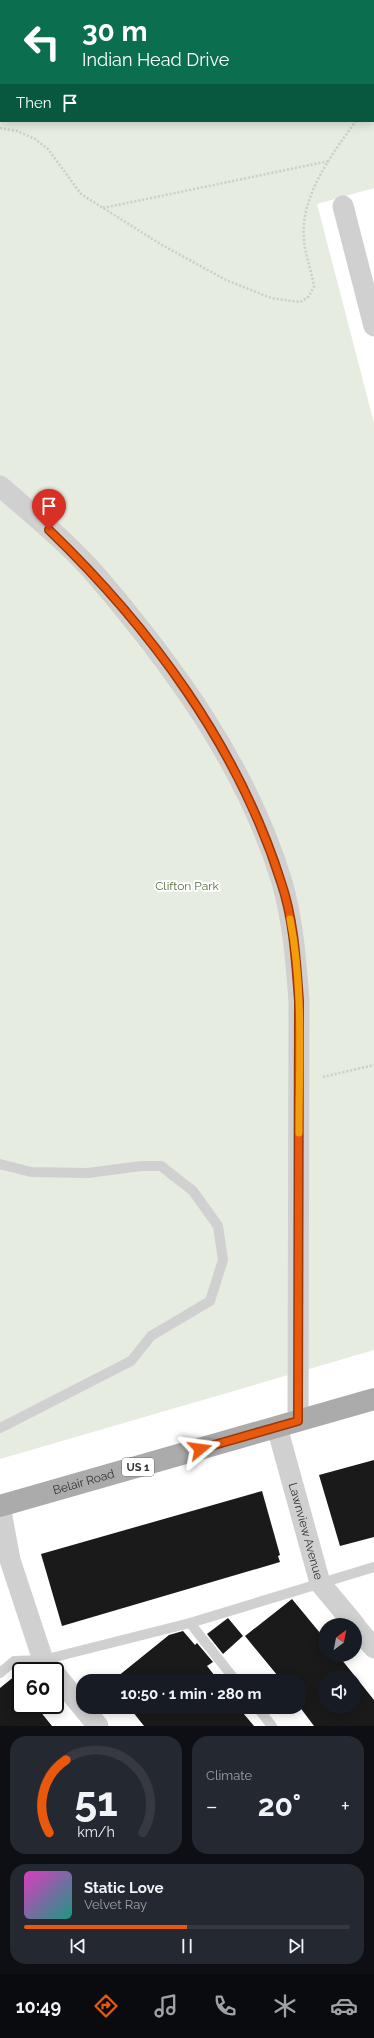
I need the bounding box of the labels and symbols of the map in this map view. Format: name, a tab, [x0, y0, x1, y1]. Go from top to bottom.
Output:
pin	[32, 489, 66, 530]
park label: Clifton Park	[155, 879, 219, 893]
position arrow	[179, 1428, 221, 1470]
road number: US 1	[122, 1458, 154, 1476]
street label: Belair Road	[51, 1467, 116, 1498]
street label: Lawnview Avenue	[286, 1481, 326, 1581]
north arrow	[318, 1618, 362, 1662]
speed limit sign: 60	[12, 1662, 64, 1714]

